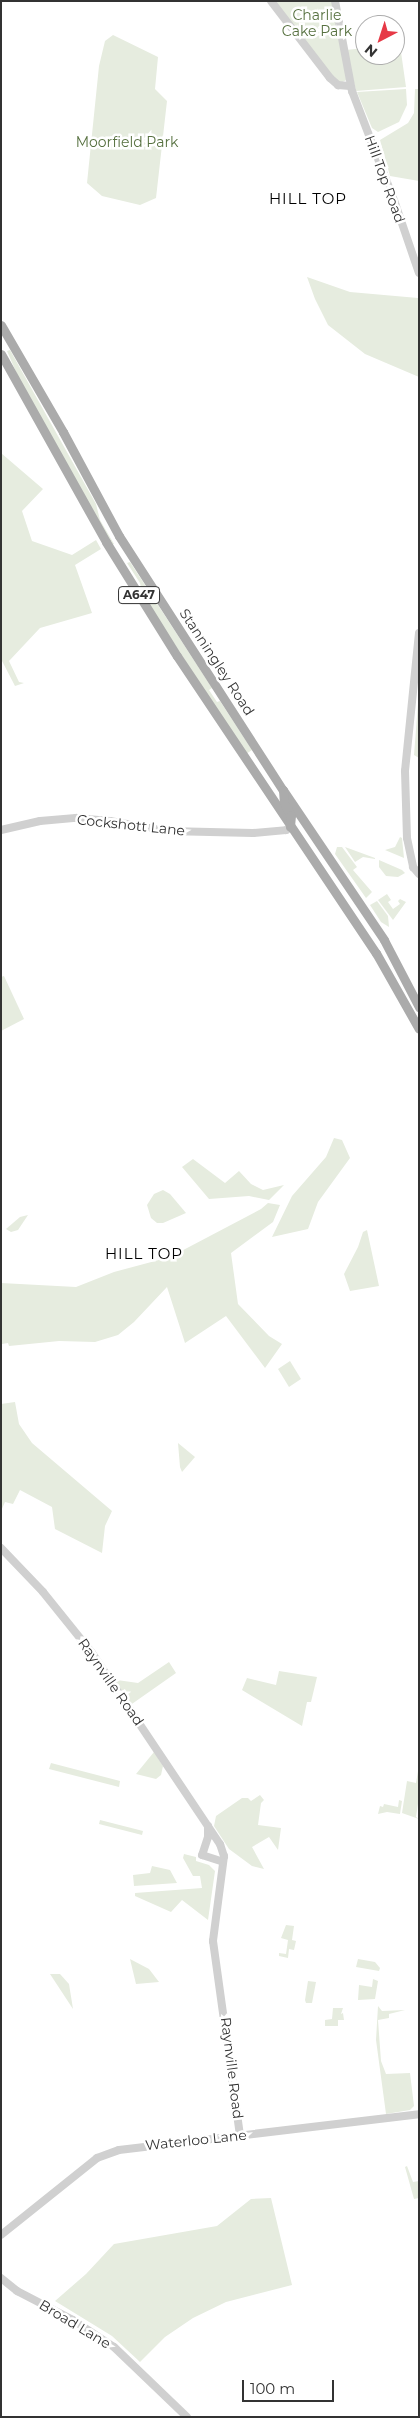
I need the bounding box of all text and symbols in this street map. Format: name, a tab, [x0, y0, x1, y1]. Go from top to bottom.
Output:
park label: Charlie Cake Park	[282, 7, 352, 40]
north arrow	[355, 15, 405, 65]
text: N	[361, 40, 381, 61]
street label: Hill Top Road	[361, 133, 409, 225]
park label: Moorfield Park	[76, 134, 178, 150]
district label: HILL TOP	[268, 190, 348, 208]
road number: A647	[118, 586, 160, 604]
street label: Stanningley Road	[176, 605, 258, 719]
street label: Cockshott Lane	[76, 811, 186, 839]
district label: HILL TOP	[104, 1245, 184, 1263]
street label: Raynville Road	[75, 1635, 147, 1729]
street label: Raynville Road	[217, 2016, 247, 2120]
street label: Waterloo Lane	[144, 2126, 248, 2154]
street label: Broad Lane	[36, 2296, 114, 2352]
scale bar	[245, 2370, 338, 2402]
text: 100 m	[250, 2379, 295, 2398]

